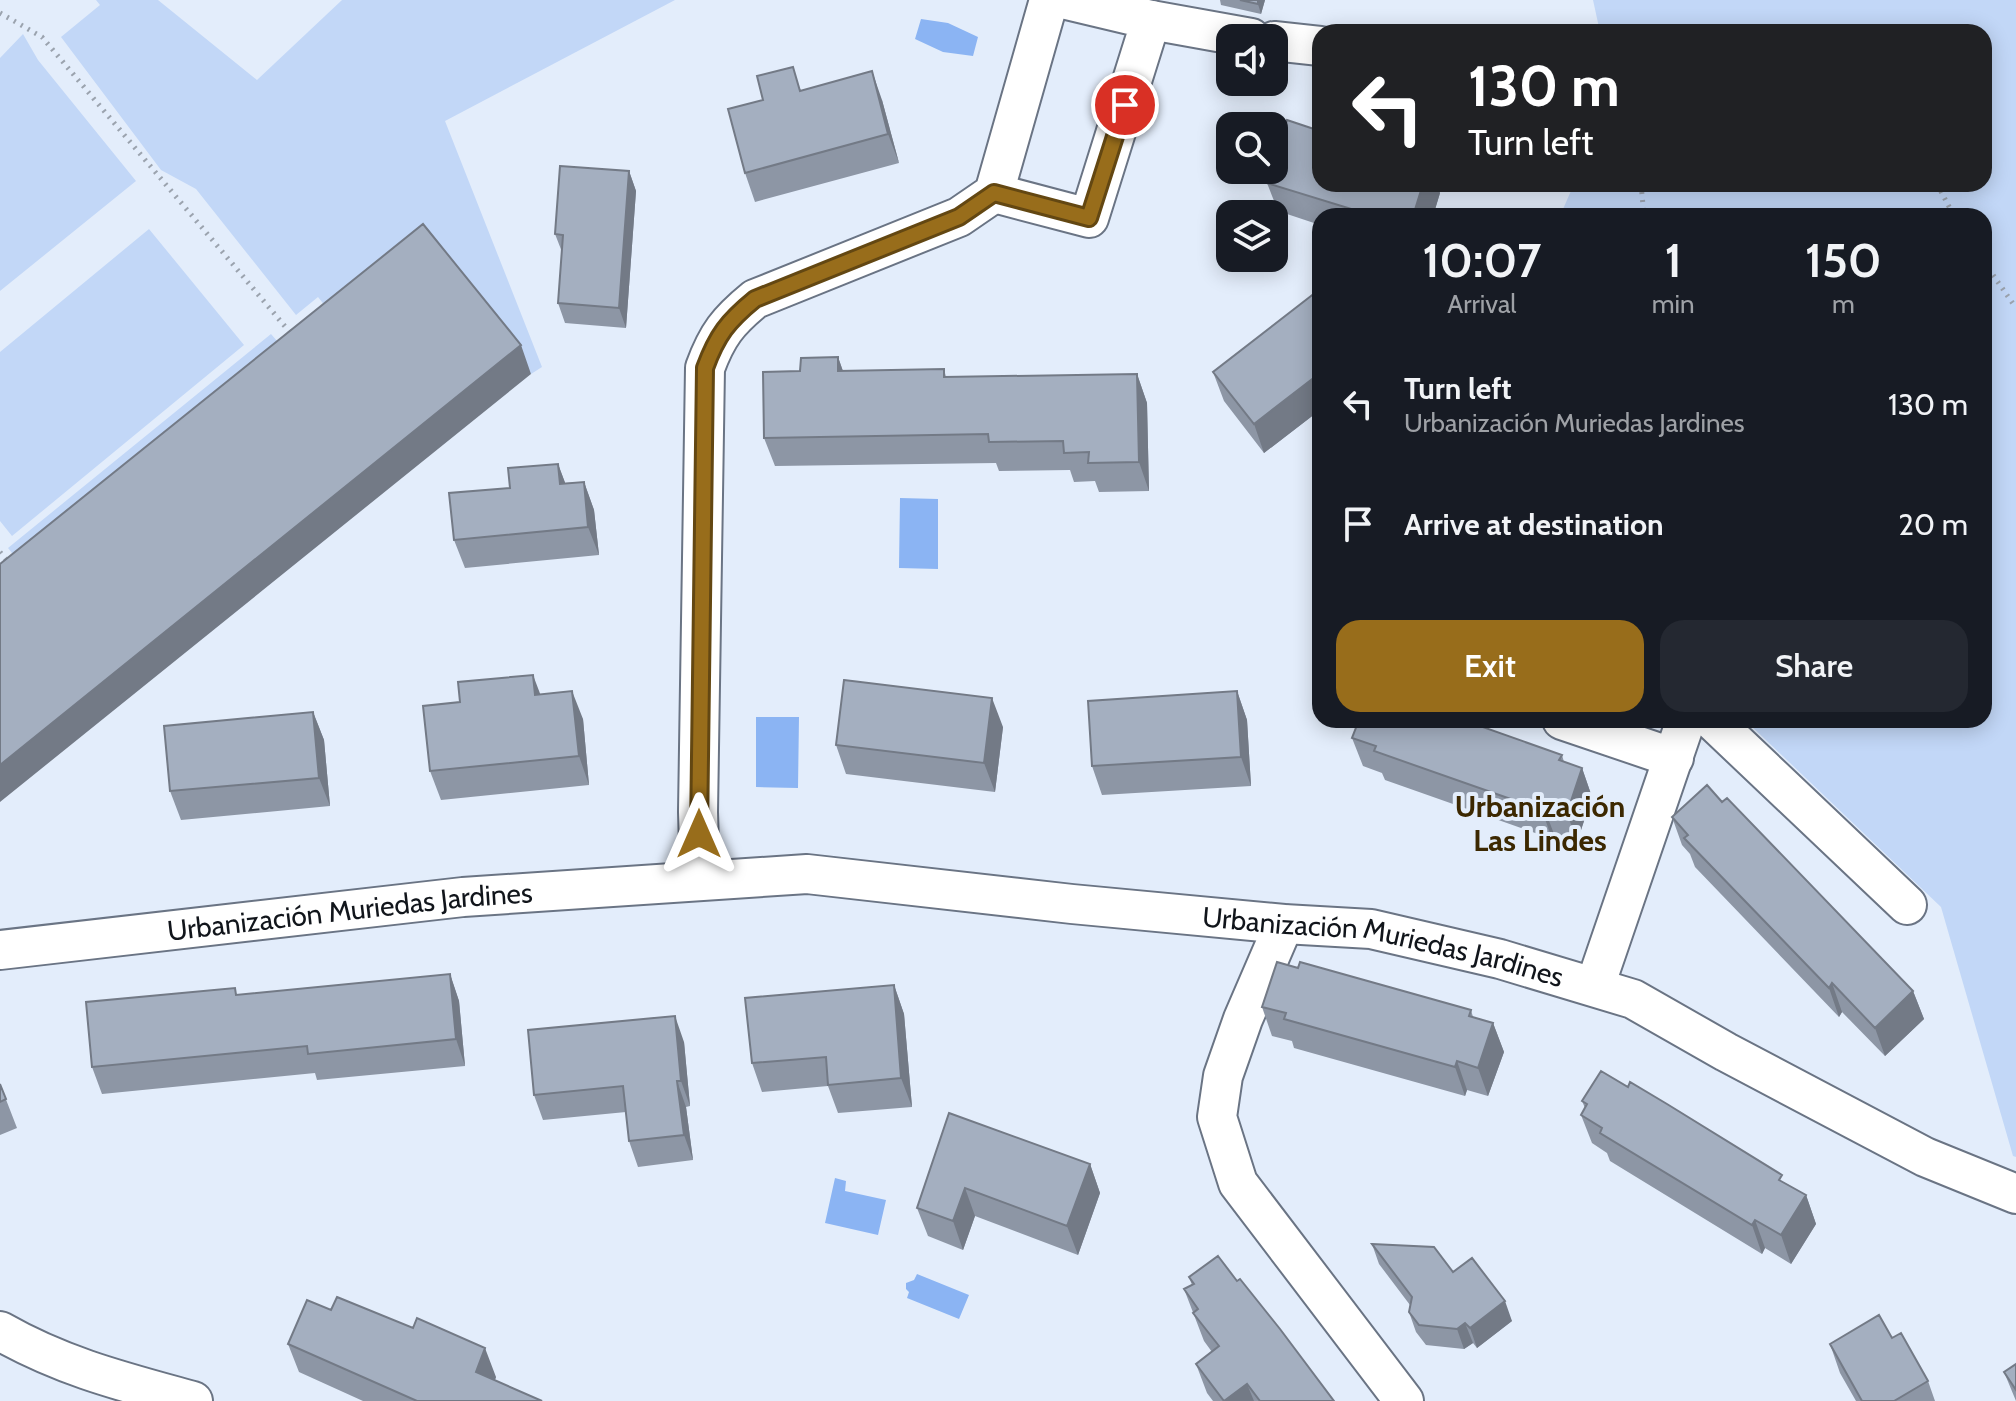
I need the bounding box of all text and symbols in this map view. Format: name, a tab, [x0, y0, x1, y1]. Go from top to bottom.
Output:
map controls	[1216, 24, 1288, 272]
button: sound	[1216, 24, 1288, 96]
text: 130 m	[1468, 52, 1620, 120]
icon: left	[1336, 56, 1440, 160]
pin	[1091, 71, 1159, 139]
icon: arrive	[1103, 83, 1147, 127]
button: search	[1216, 112, 1288, 184]
text: Turn left	[1468, 120, 1593, 164]
button: layers	[1216, 200, 1288, 272]
text: 10:07	[1422, 231, 1541, 289]
text: 1	[1665, 231, 1682, 289]
text: 150	[1805, 231, 1882, 289]
text: Arrival	[1447, 288, 1517, 320]
text: min	[1652, 288, 1695, 320]
text: m	[1832, 288, 1855, 320]
text: Turn left	[1404, 370, 1512, 407]
icon: left	[1336, 382, 1380, 426]
text: 130 m	[1888, 386, 1968, 423]
text: Urbanización Muriedas Jardines	[1404, 407, 1745, 439]
icon: arrive	[1336, 502, 1380, 546]
text: Arrive at destination	[1404, 506, 1664, 543]
text: 20 m	[1898, 506, 1968, 543]
button: Exit	[1336, 620, 1644, 712]
button: Share	[1660, 620, 1968, 712]
district label: Urbanización Las Lindes	[1455, 788, 1625, 859]
position arrow	[657, 792, 741, 876]
street label: Urbanización Muriedas Jardines	[165, 875, 533, 948]
street label: Urbanización Muriedas Jardines	[1201, 899, 1568, 994]

